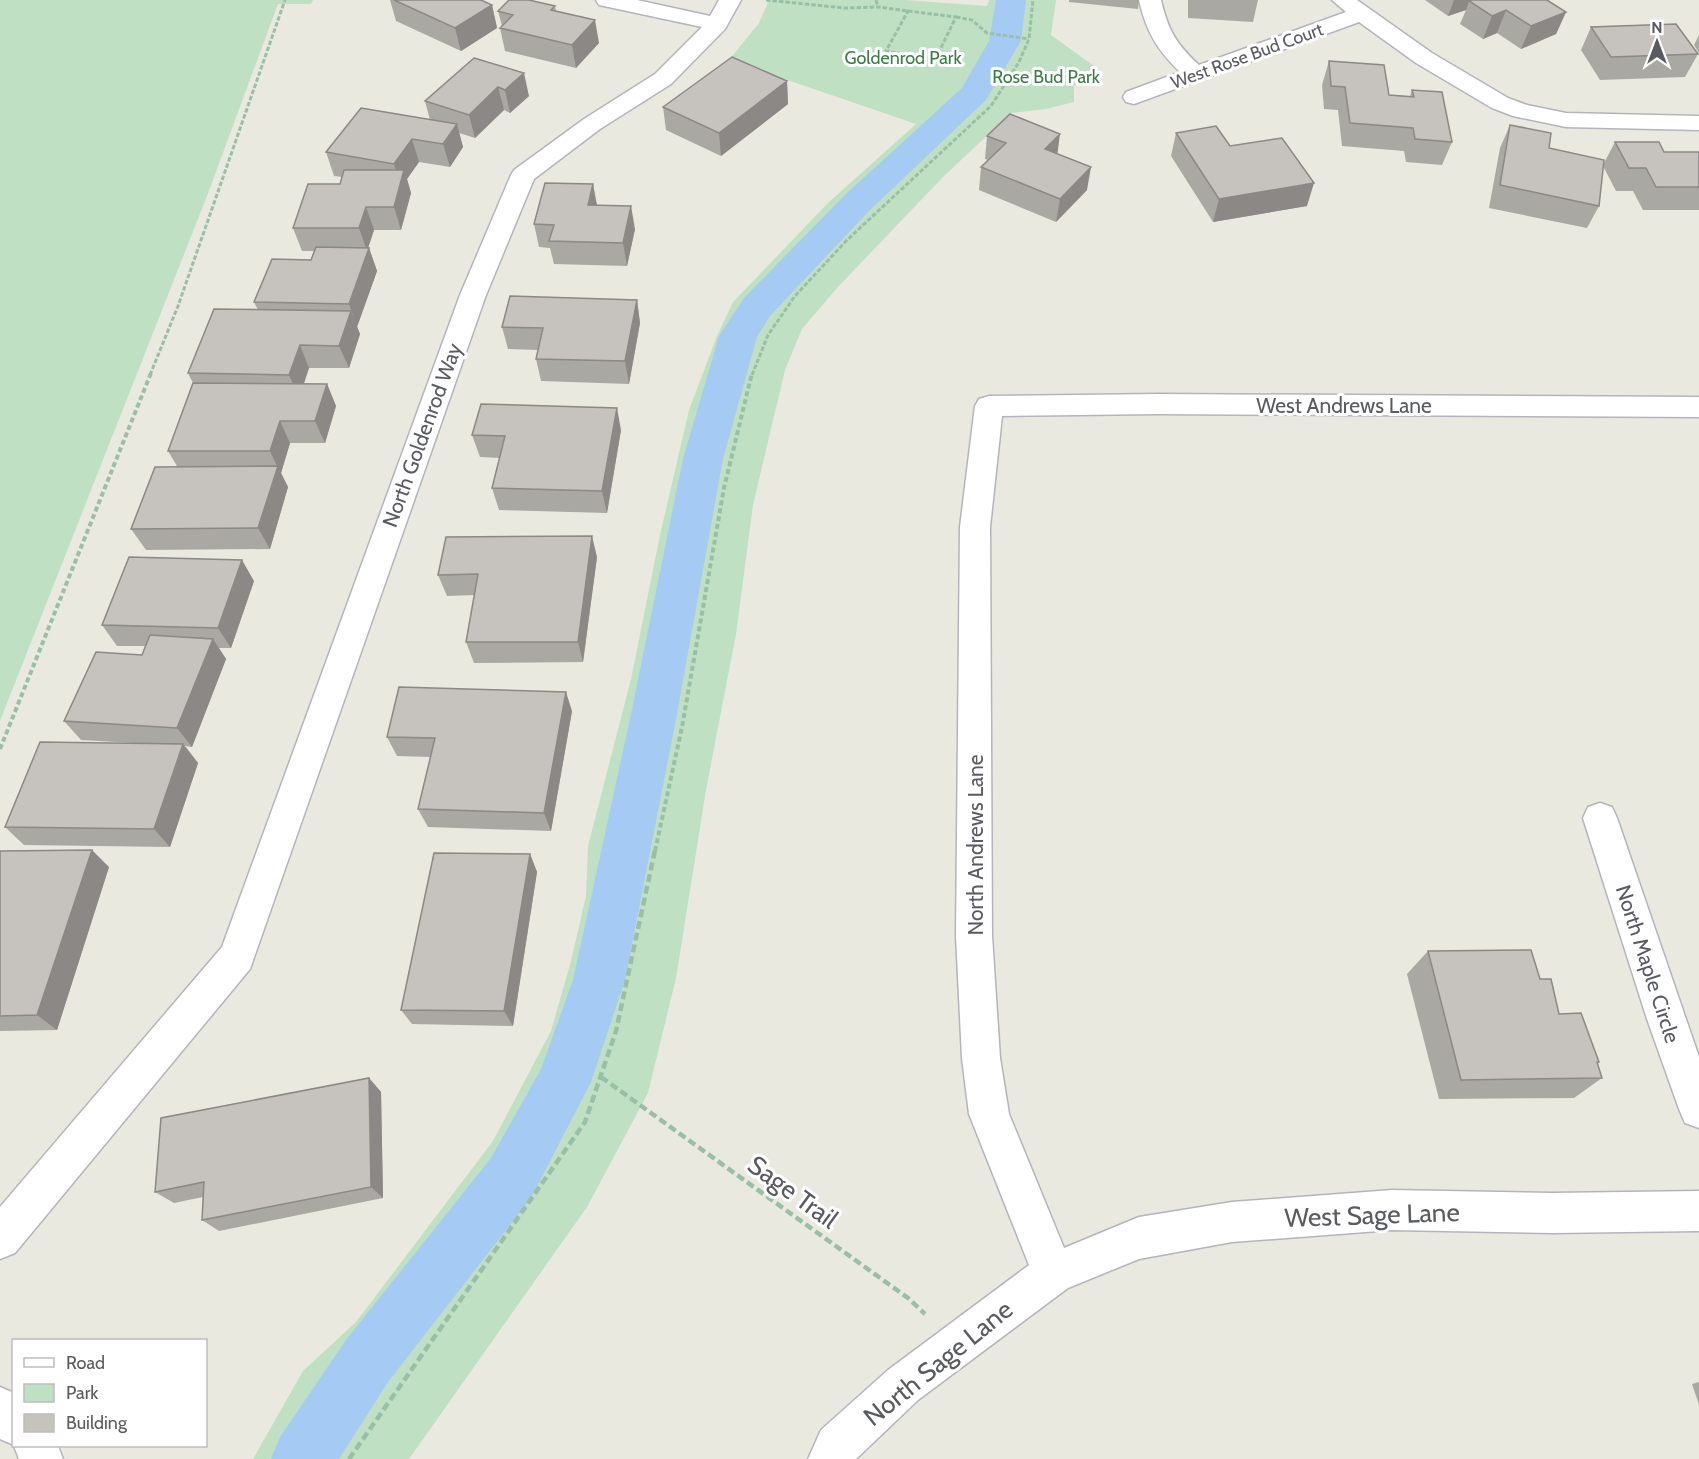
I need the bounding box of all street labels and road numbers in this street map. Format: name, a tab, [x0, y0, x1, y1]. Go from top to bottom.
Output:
street label: West Rose Bud Court	[1168, 18, 1326, 94]
street label: North Goldenrod Way	[377, 339, 467, 530]
street label: West Andrews Lane	[1256, 393, 1432, 418]
street label: North Andrews Lane	[963, 754, 988, 936]
street label: North Maple Circle	[1611, 882, 1685, 1046]
street label: Sage Trail	[742, 1149, 844, 1235]
street label: West Sage Lane	[1284, 1196, 1460, 1234]
street label: North Sage Lane	[857, 1293, 1019, 1433]

